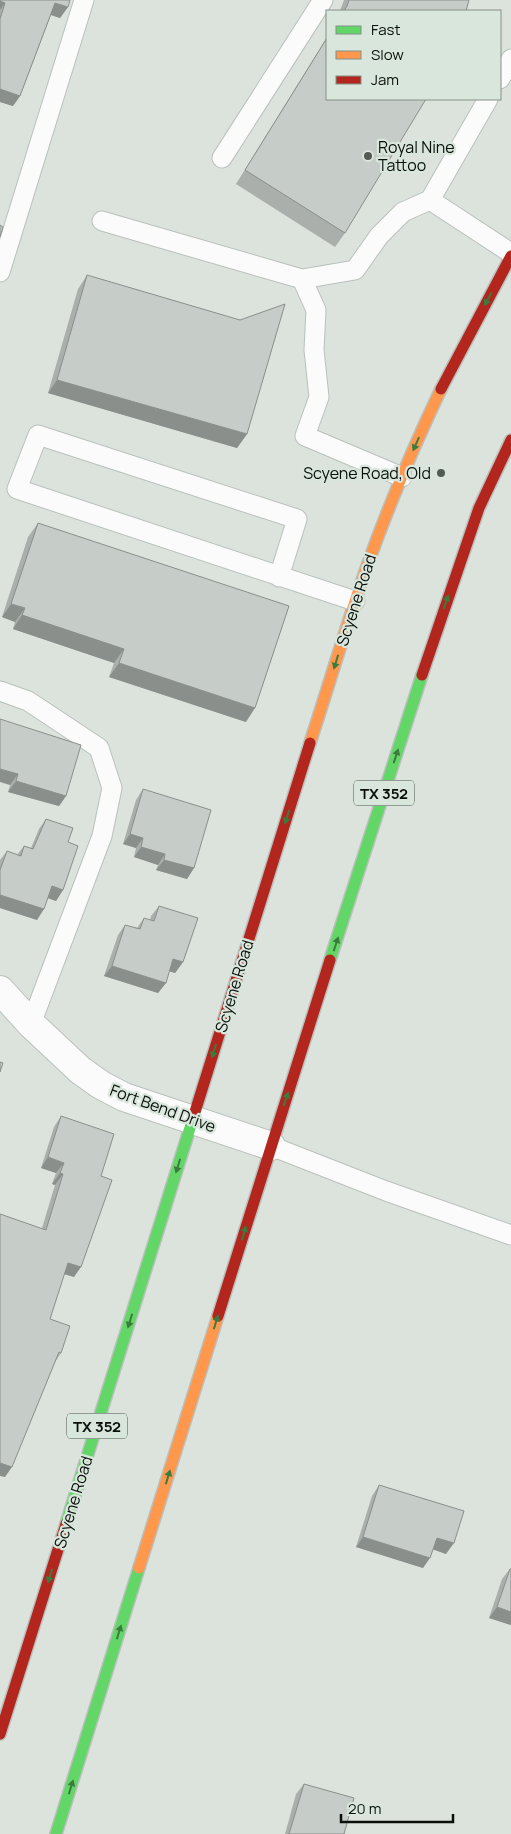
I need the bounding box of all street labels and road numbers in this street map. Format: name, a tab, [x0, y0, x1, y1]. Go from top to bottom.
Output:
street label: Scyene Road	[331, 551, 381, 649]
road number: TX 352	[354, 780, 414, 806]
street label: Scyene Road	[210, 937, 258, 1035]
street label: Fort Bend Drive	[107, 1079, 219, 1137]
road number: TX 352	[67, 1414, 127, 1438]
street label: Scyene Road	[49, 1453, 97, 1551]

